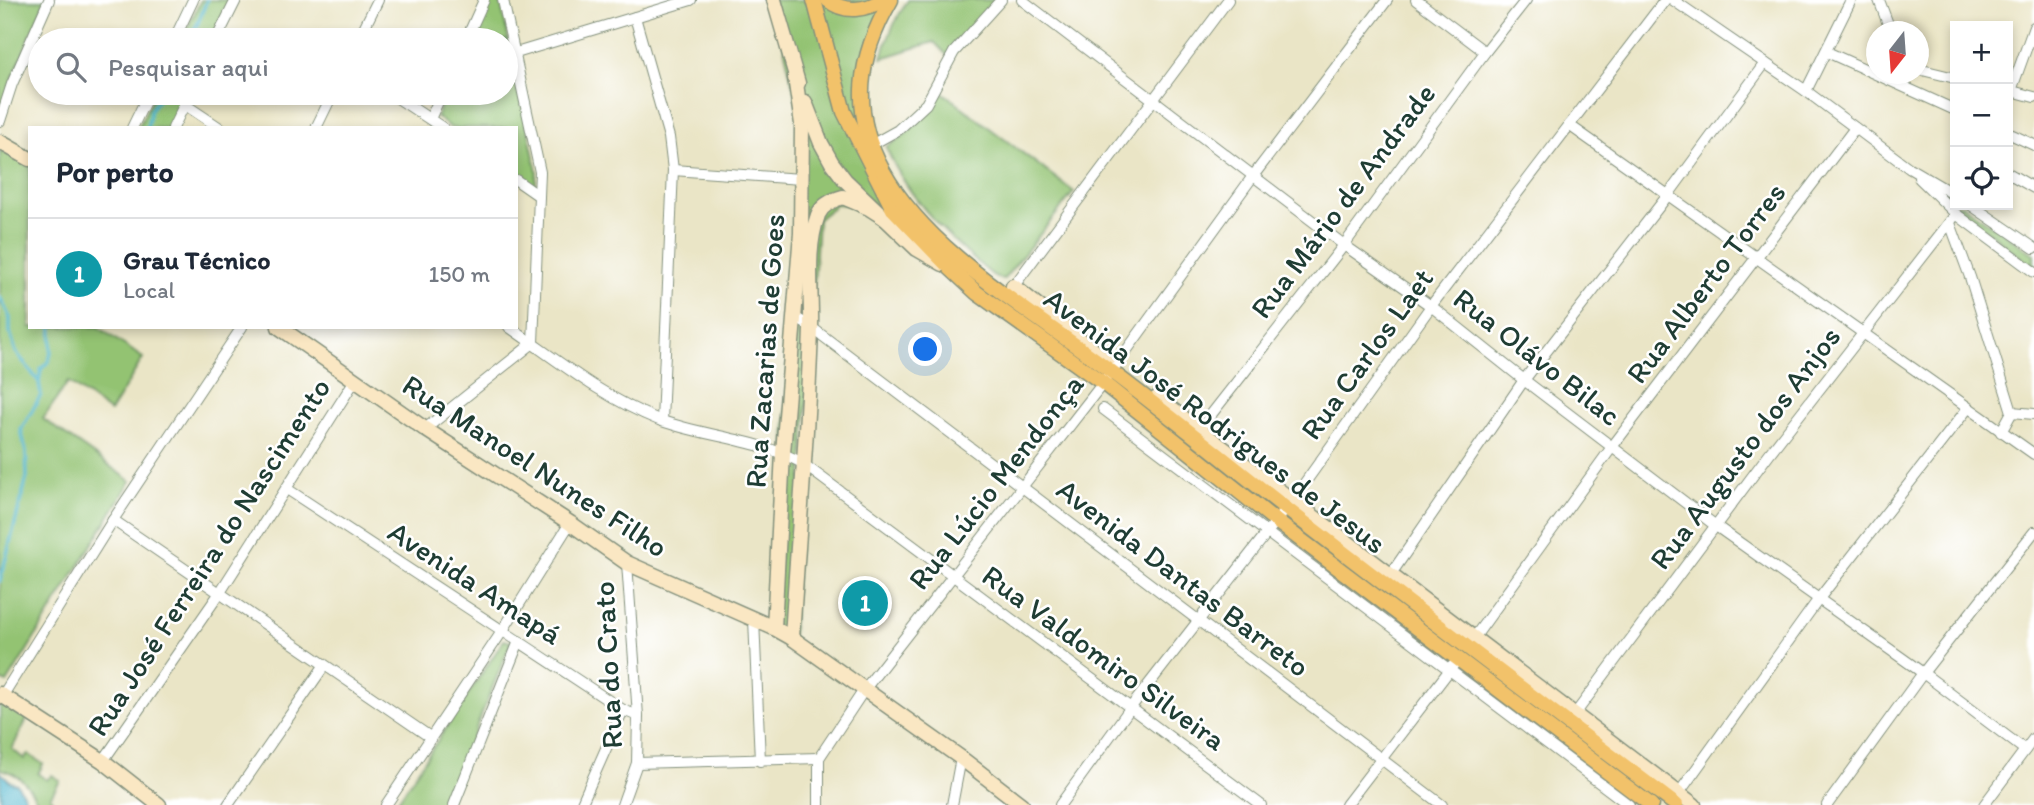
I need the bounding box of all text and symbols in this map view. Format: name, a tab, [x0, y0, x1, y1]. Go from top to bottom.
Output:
north arrow	[1866, 21, 1929, 84]
map controls	[1950, 21, 2013, 210]
button: +	[1950, 21, 2013, 84]
search box	[28, 28, 518, 105]
icon: search	[52, 48, 90, 86]
text: Pesquisar aqui	[108, 51, 269, 83]
street label: Rua Mário de Andrade	[1242, 76, 1443, 326]
button: −	[1950, 84, 2013, 147]
button: locate	[1950, 147, 2013, 210]
text: Por perto	[56, 153, 174, 190]
street label: Rua Alberto Torres	[1618, 175, 1793, 391]
street label: Rua Zacarias de Goes	[736, 213, 793, 489]
text: Grau Técnico	[123, 244, 271, 276]
text: 1	[74, 260, 84, 288]
text: 150 m	[429, 260, 490, 288]
street label: Rua Carlos Laet	[1292, 261, 1441, 447]
text: Local	[123, 276, 175, 304]
street label: Avenida José Rodrigues de Jesus	[1037, 280, 1394, 561]
street label: Rua Olávo Bilac	[1446, 280, 1628, 433]
street label: Rua Augusto dos Anjos	[1641, 319, 1848, 577]
your location	[908, 332, 942, 366]
street label: Rua Manoel Nunes Filho	[396, 366, 675, 565]
street label: Rua Lúcio Mendonça	[900, 366, 1092, 597]
street label: Rua José Ferreira do Nascimento	[79, 371, 338, 743]
street label: Avenida Dantas Barreto	[1050, 470, 1317, 685]
street label: Avenida Amapá	[381, 513, 569, 653]
street label: Rua Valdomiro Silveira	[975, 557, 1234, 759]
pin: 1	[842, 577, 888, 629]
street label: Rua do Crato	[585, 580, 630, 750]

